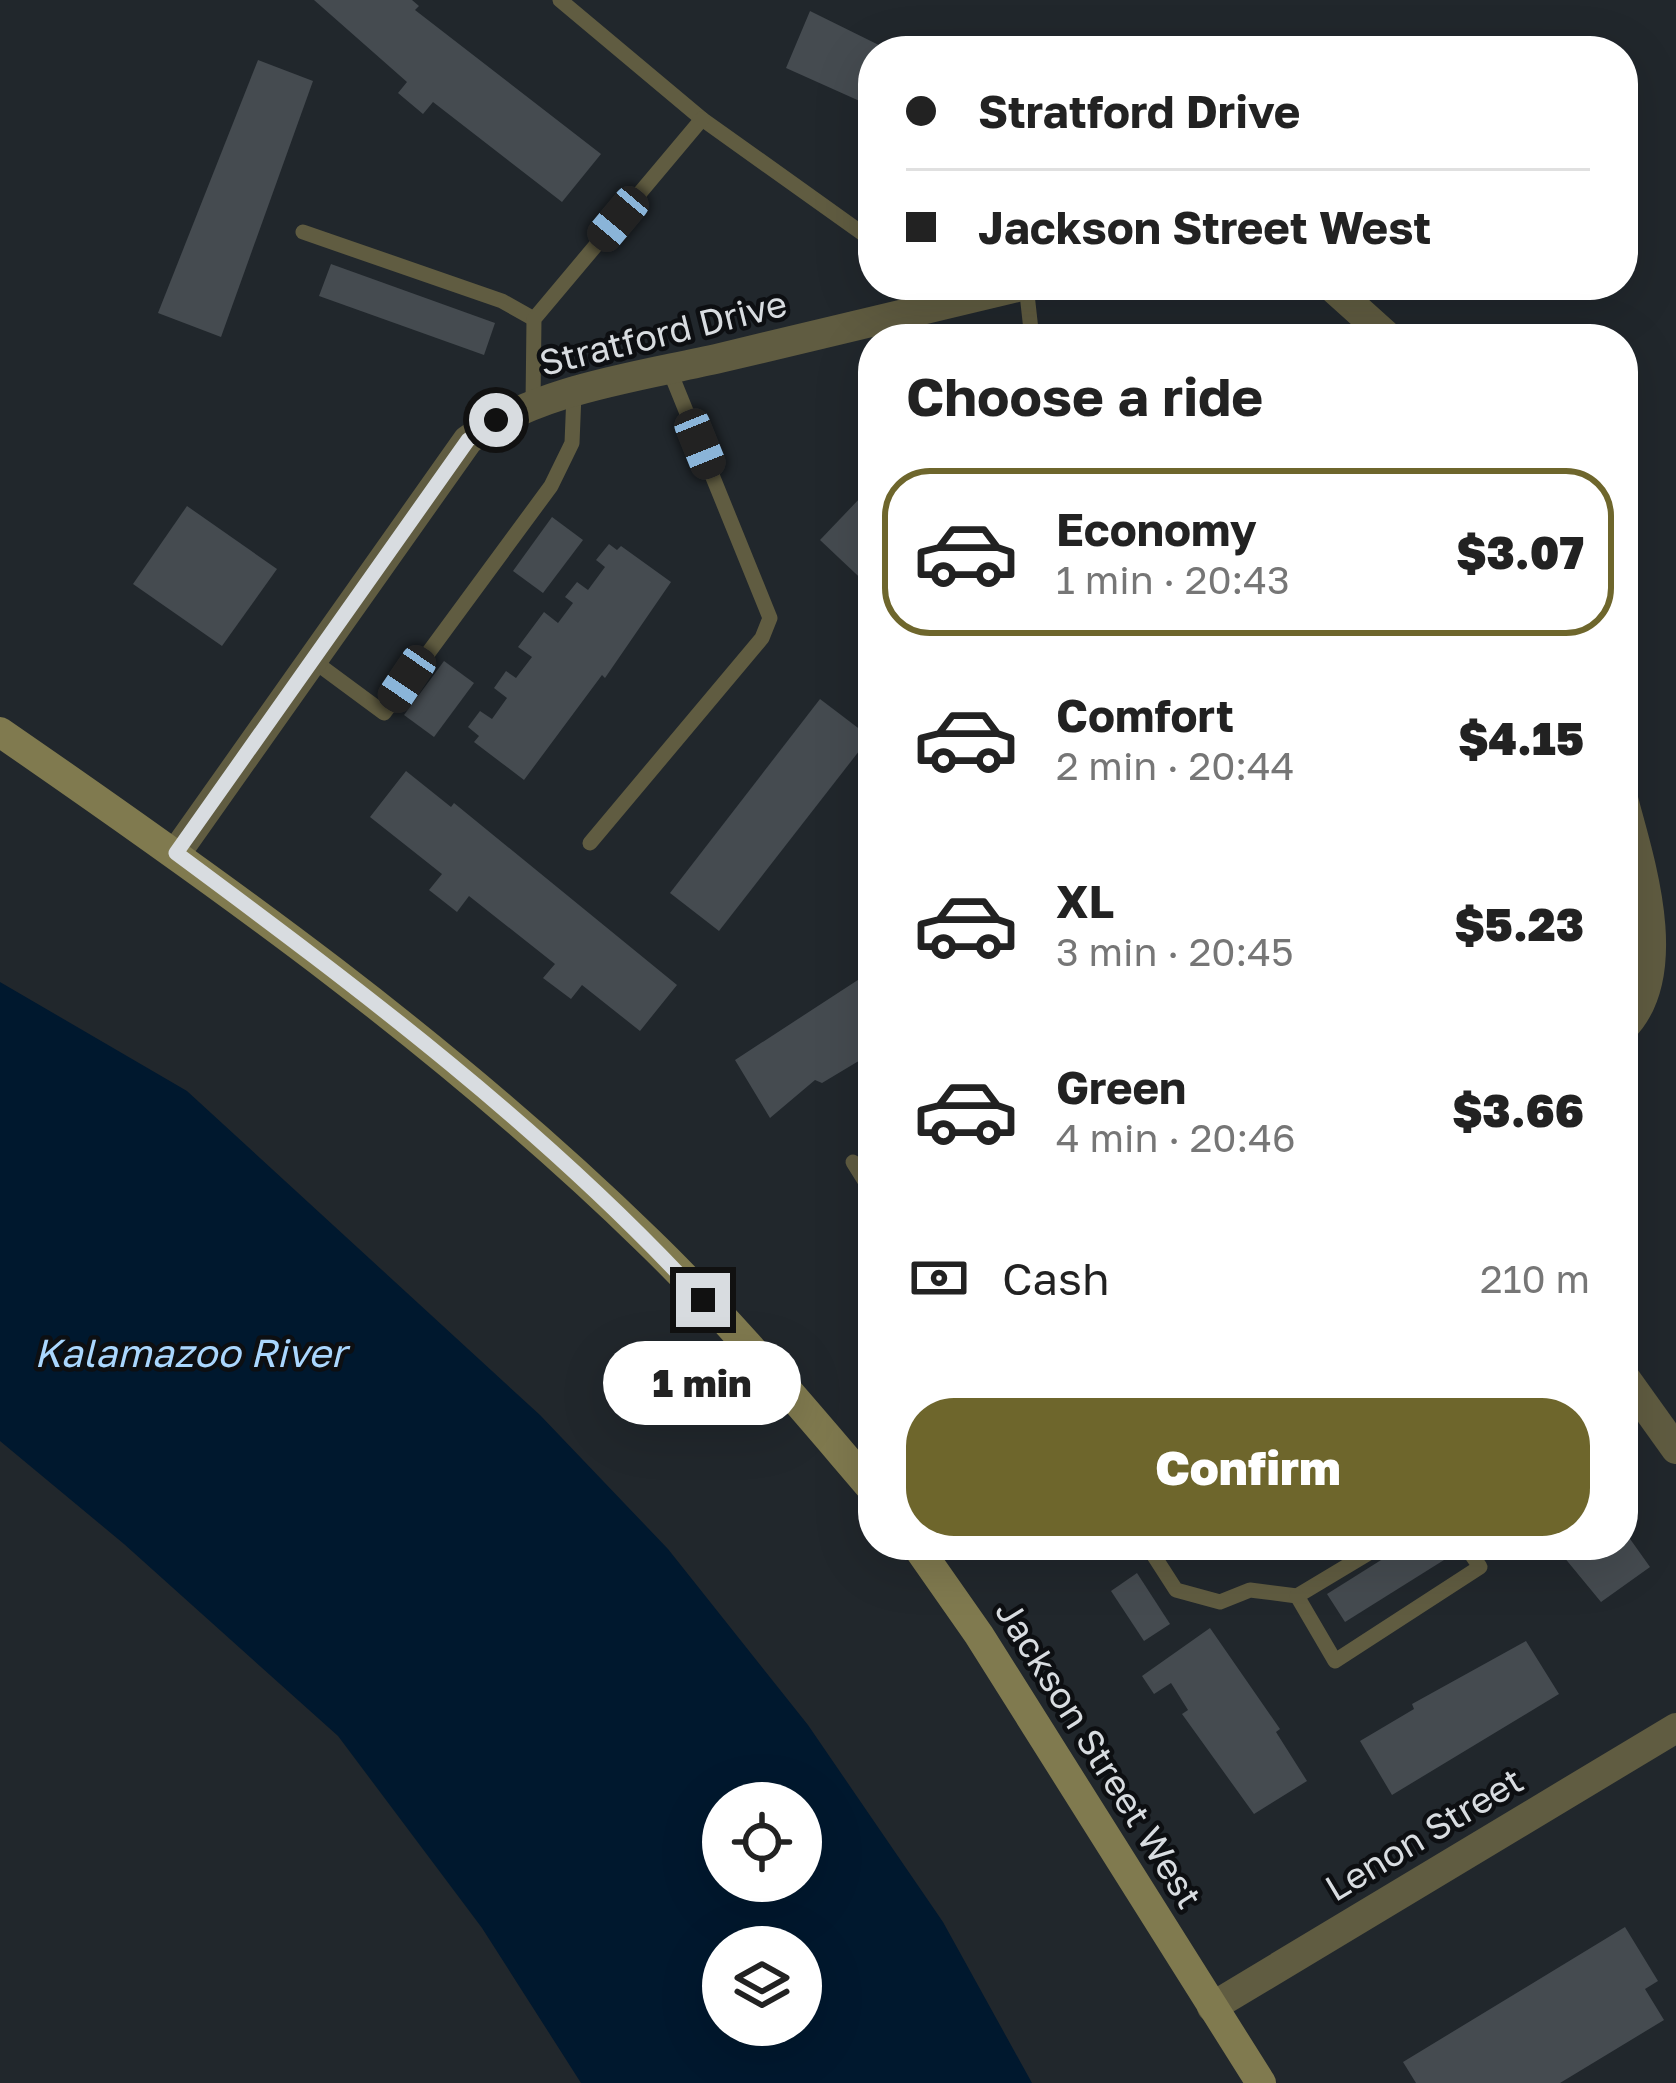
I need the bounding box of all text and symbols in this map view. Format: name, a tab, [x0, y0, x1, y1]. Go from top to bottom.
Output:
text: Stratford Drive	[978, 84, 1300, 138]
car	[581, 180, 655, 258]
text: Jackson Street West	[978, 200, 1431, 254]
street label: Stratford Drive	[535, 281, 791, 384]
text: Choose a ride	[906, 363, 1263, 428]
route start	[469, 393, 523, 447]
car	[670, 404, 730, 484]
icon: car	[912, 498, 1020, 606]
text: Economy	[1056, 502, 1257, 556]
text: $3.07	[1456, 525, 1584, 579]
text: 1 min · 20:43	[1056, 556, 1290, 603]
car	[372, 639, 442, 719]
icon: car	[912, 684, 1020, 792]
text: Comfort	[1056, 688, 1234, 742]
text: $4.15	[1458, 711, 1584, 765]
text: 2 min · 20:44	[1056, 742, 1295, 789]
icon: car	[912, 870, 1020, 978]
text: XL	[1056, 874, 1114, 928]
text: $5.23	[1454, 897, 1584, 951]
text: 3 min · 20:45	[1056, 928, 1294, 975]
icon: car	[912, 1056, 1020, 1164]
text: Green	[1056, 1060, 1186, 1114]
text: $3.66	[1452, 1083, 1584, 1137]
text: 4 min · 20:46	[1056, 1114, 1296, 1161]
icon: cash	[906, 1245, 972, 1311]
text: Cash	[1002, 1251, 1110, 1305]
text: 210 m	[1480, 1255, 1590, 1302]
route end	[676, 1273, 730, 1327]
water label: Kalamazoo River	[34, 1329, 351, 1376]
callout: 1 min	[604, 1342, 802, 1426]
text: 1 min	[652, 1359, 752, 1406]
button: Confirm	[906, 1398, 1590, 1536]
street label: Jackson Street West	[987, 1592, 1212, 1916]
street label: Lenon Street	[1317, 1758, 1530, 1909]
map controls	[702, 1782, 822, 2046]
button: locate	[702, 1782, 822, 1902]
button: layers	[702, 1926, 822, 2046]

